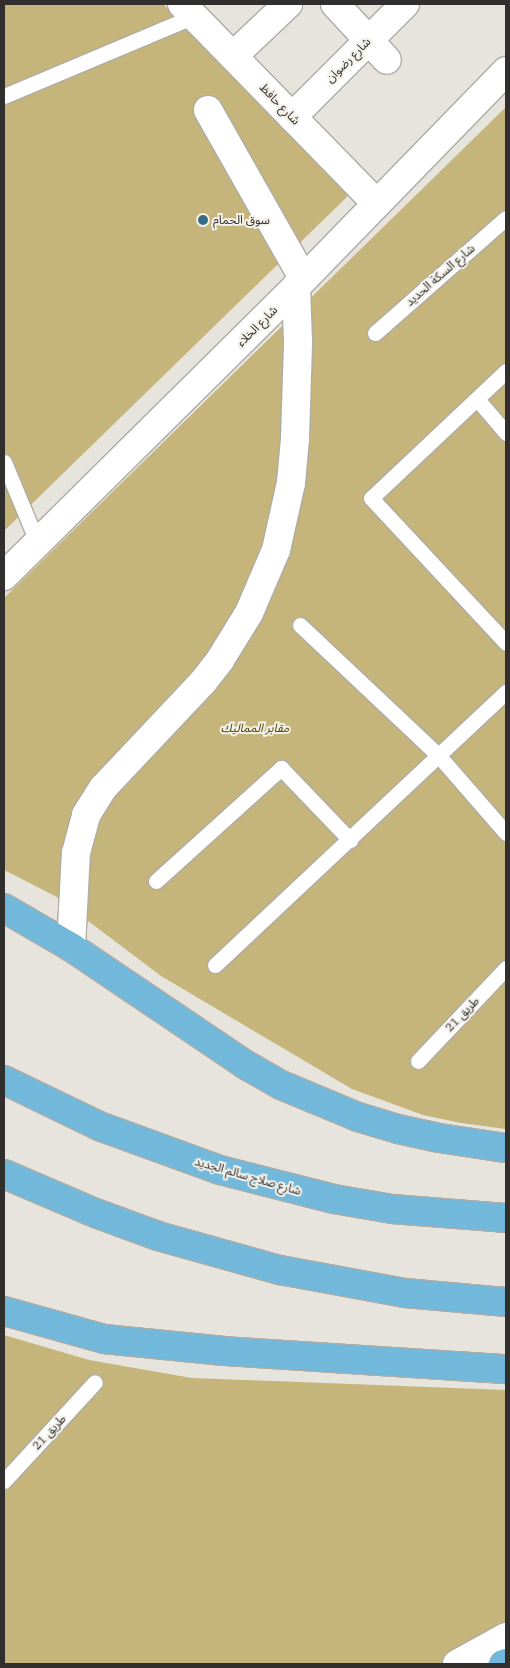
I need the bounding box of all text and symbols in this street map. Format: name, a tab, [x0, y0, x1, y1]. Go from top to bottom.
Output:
street label: شارع رضوان	[322, 34, 374, 86]
street label: شارع حافظ	[257, 80, 303, 128]
place label: سوق الحمام	[213, 213, 270, 227]
marker: سوق الحمام	[197, 214, 209, 226]
street label: شارع السكة الحديد	[402, 241, 478, 309]
street label: شارع الخلاء	[234, 303, 280, 349]
park label: مقابر المماليك	[221, 721, 289, 735]
street label: طريق 21	[442, 994, 482, 1034]
street label: شارع صلاح سالم الجديد	[193, 1154, 303, 1198]
street label: طريق 21	[29, 1411, 69, 1453]

